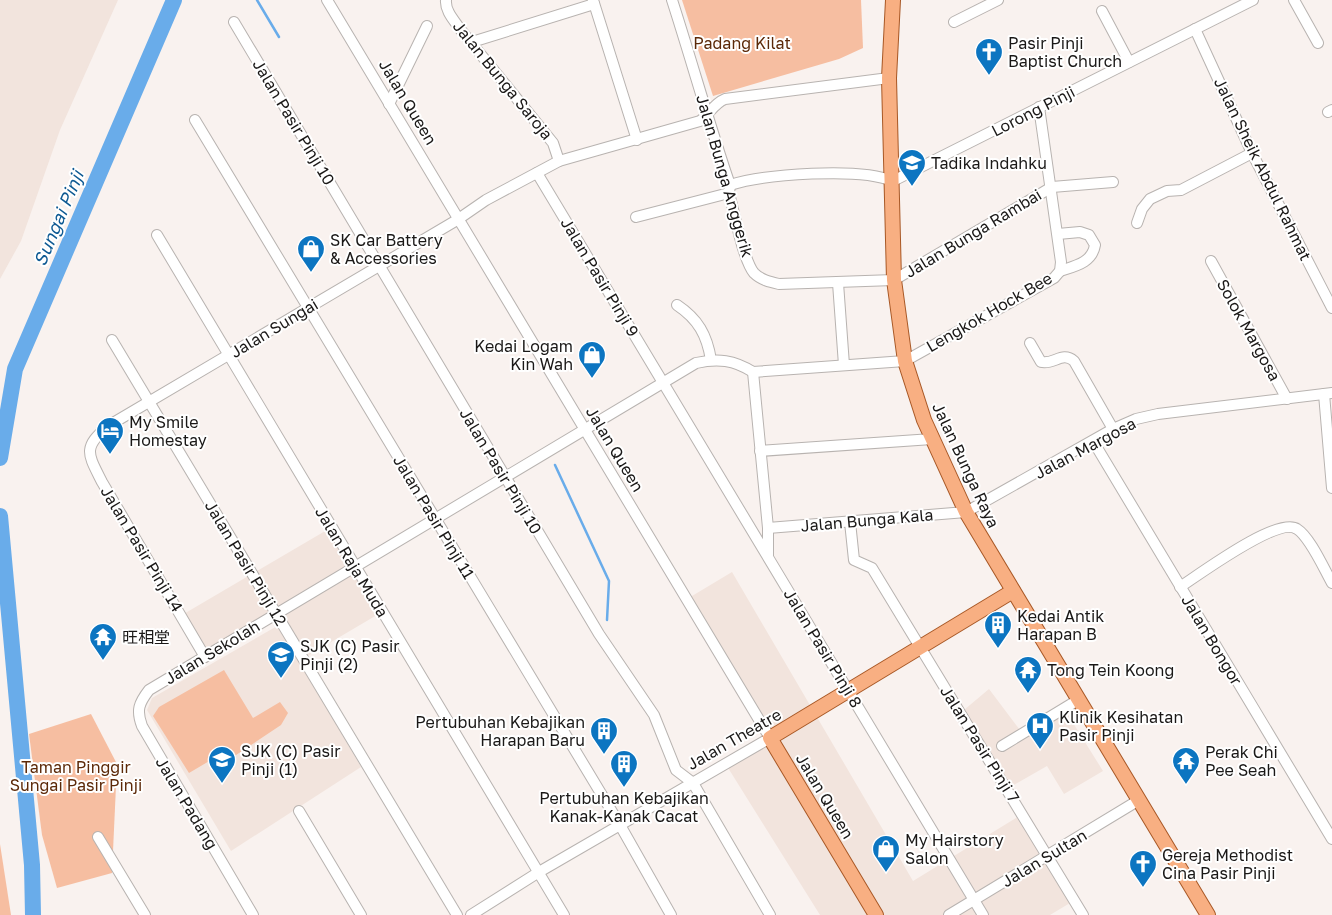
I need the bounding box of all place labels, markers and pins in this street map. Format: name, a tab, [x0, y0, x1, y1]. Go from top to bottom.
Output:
place label: Pasir Pinji Baptist Church	[1008, 33, 1122, 71]
church icon: Pasir Pinji Baptist Church	[974, 37, 1004, 76]
school or university icon: Tadika Indahku	[897, 148, 927, 187]
place label: Tadika Indahku	[931, 153, 1047, 173]
place label: SK Car Battery & Accessories	[330, 230, 443, 268]
shop icon: SK Car Battery & Accessories	[296, 234, 326, 273]
place label: Kedai Logam Kin Wah	[474, 336, 573, 374]
shop icon: Kedai Logam Kin Wah	[577, 340, 607, 379]
place label: My Smile Homestay	[129, 412, 207, 450]
hotel icon: My Smile Homestay	[95, 416, 125, 455]
place label: Kedai Antik Harapan B	[1017, 606, 1104, 644]
building icon: Kedai Antik Harapan B	[983, 610, 1013, 649]
temple icon: 旺相堂	[88, 622, 118, 661]
place label: 旺相堂	[122, 627, 170, 647]
place label: SJK (C) Pasir Pinji (2)	[300, 636, 400, 674]
school or university icon: SJK (C) Pasir Pinji (2)	[266, 640, 296, 679]
temple icon: Tong Tein Koong	[1013, 655, 1043, 694]
place label: Tong Tein Koong	[1047, 660, 1174, 680]
place label: Klinik Kesihatan Pasir Pinji	[1059, 707, 1183, 745]
hospital icon: Klinik Kesihatan Pasir Pinji	[1025, 711, 1055, 750]
place label: Pertubuhan Kebajikan Harapan Baru	[415, 712, 585, 750]
building icon: Pertubuhan Kebajikan Harapan Baru	[589, 716, 619, 755]
place label: SJK (C) Pasir Pinji (1)	[241, 741, 341, 779]
place label: Perak Chi Pee Seah	[1205, 742, 1278, 780]
school or university icon: SJK (C) Pasir Pinji (1)	[207, 745, 237, 784]
temple icon: Perak Chi Pee Seah	[1171, 746, 1201, 785]
building icon: Pertubuhan Kebajikan Kanak-Kanak Cacat	[609, 749, 639, 788]
place label: Pertubuhan Kebajikan Kanak-Kanak Cacat	[539, 788, 709, 826]
place label: My Hairstory Salon	[905, 830, 1004, 868]
shop icon: My Hairstory Salon	[871, 834, 901, 873]
place label: Gereja Methodist Cina Pasir Pinji	[1162, 845, 1293, 883]
church icon: Gereja Methodist Cina Pasir Pinji	[1128, 849, 1158, 888]

